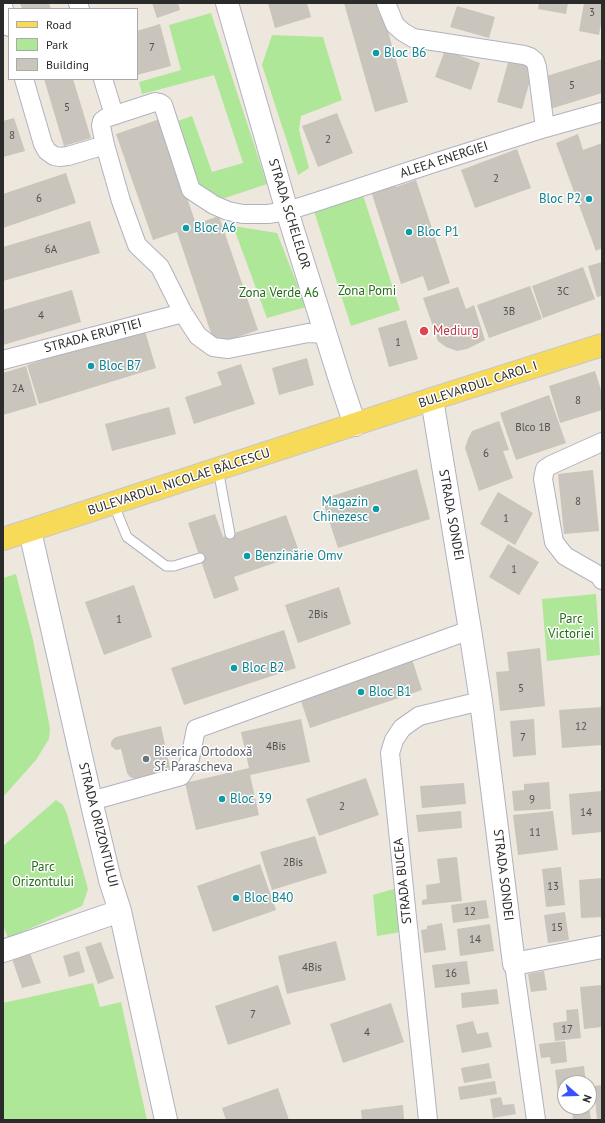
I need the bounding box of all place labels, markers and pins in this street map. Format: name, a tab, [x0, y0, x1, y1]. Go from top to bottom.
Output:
place label: Bloc B6	[384, 45, 426, 61]
marker: Bloc B6	[371, 48, 381, 58]
place label: Bloc P2	[539, 191, 581, 207]
marker: Bloc P2	[584, 194, 594, 204]
place label: Bloc A6	[194, 220, 236, 236]
marker: Bloc A6	[181, 223, 191, 233]
place label: Bloc P1	[417, 224, 459, 240]
marker: Bloc P1	[404, 227, 414, 237]
place label: Mediurg	[433, 323, 479, 339]
marker: Mediurg	[418, 325, 430, 337]
place label: Bloc B7	[99, 358, 141, 374]
marker: Bloc B7	[86, 361, 96, 371]
place label: Magazin Chinezesc	[313, 494, 368, 525]
marker: Magazin Chinezesc	[371, 504, 381, 514]
place label: Benzinărie Omv	[255, 548, 343, 564]
marker: Benzinărie Omv	[242, 551, 252, 561]
place label: Bloc B2	[242, 660, 284, 676]
marker: Bloc B2	[229, 663, 239, 673]
place label: Bloc B1	[369, 684, 411, 700]
marker: Bloc B1	[356, 687, 366, 697]
place label: Biserica Ortodoxă Sf. Parascheva	[154, 744, 253, 775]
marker: Biserica Ortodoxă Sf. Parascheva	[141, 754, 151, 764]
place label: Bloc 39	[230, 791, 272, 807]
marker: Bloc 39	[217, 794, 227, 804]
place label: Bloc B40	[244, 890, 293, 906]
marker: Bloc B40	[231, 893, 241, 903]

